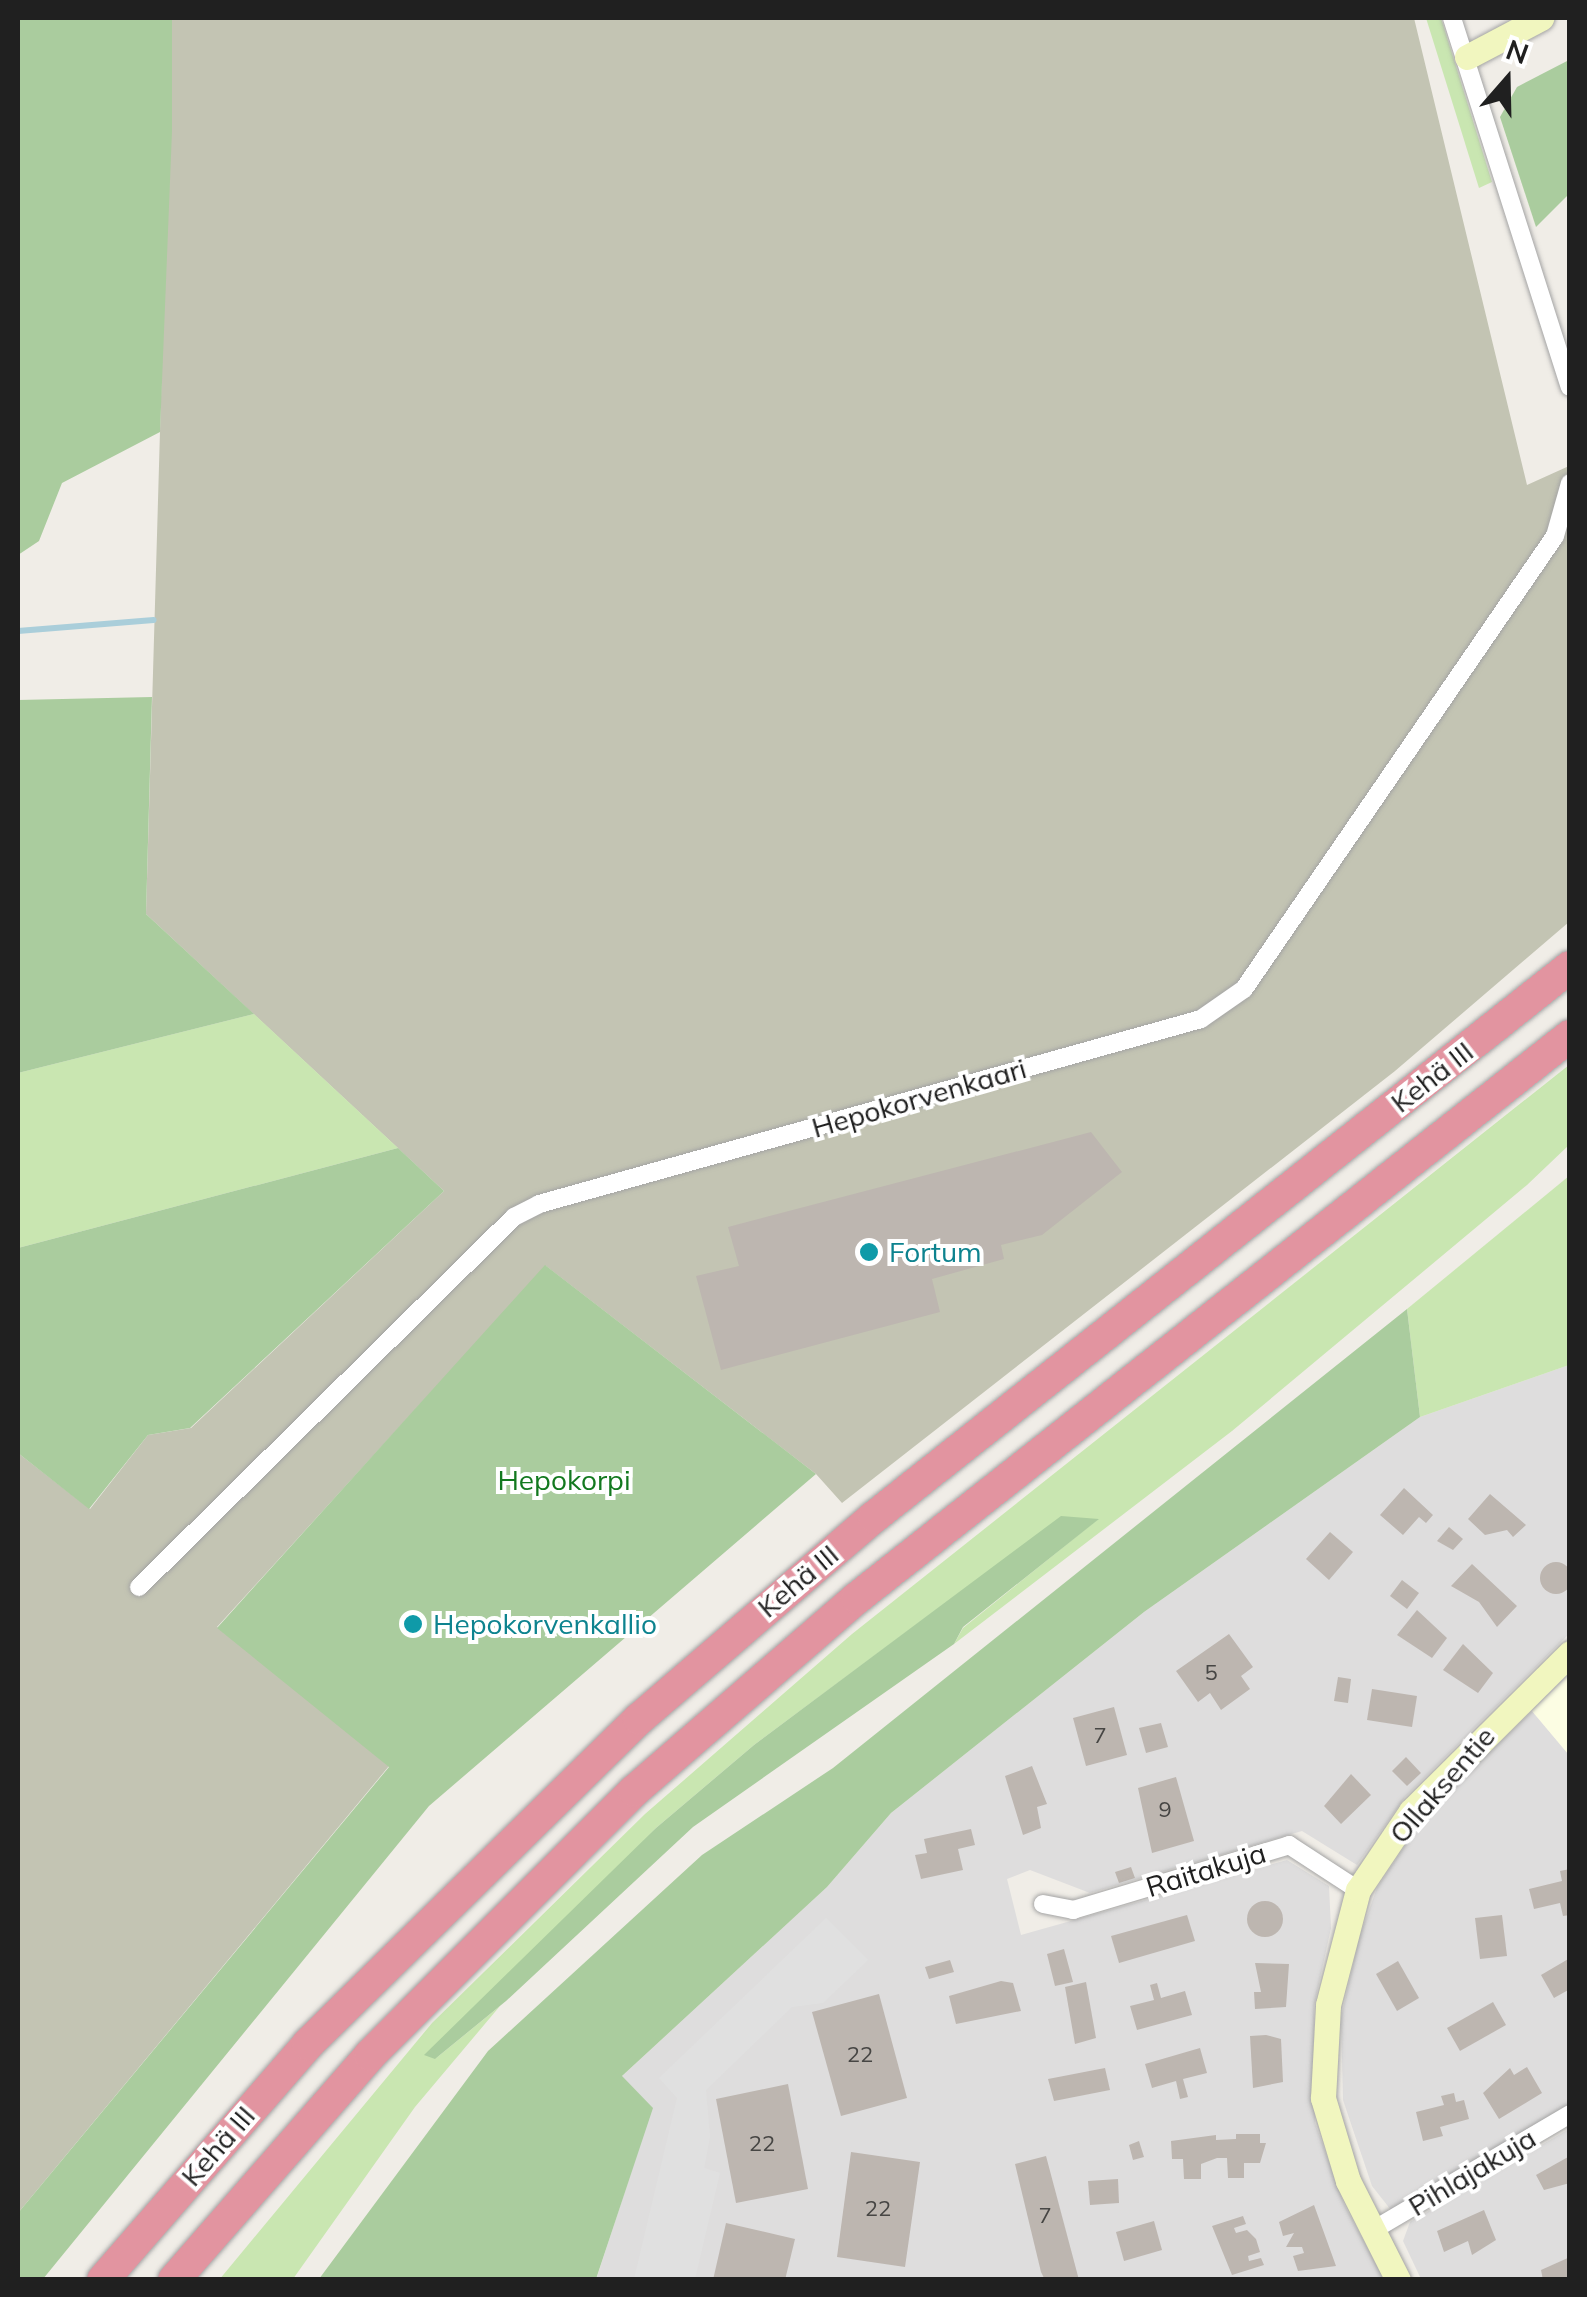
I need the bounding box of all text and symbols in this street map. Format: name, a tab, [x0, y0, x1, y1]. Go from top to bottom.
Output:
north arrow	[1457, 30, 1557, 130]
text: N	[1502, 31, 1533, 71]
street label: Kehä III	[1384, 1035, 1480, 1119]
street label: Hepokorvenkaari	[808, 1051, 1030, 1145]
place label: Fortum	[889, 1235, 982, 1269]
marker: Fortum	[858, 1241, 880, 1263]
park label: Hepokorpi	[497, 1463, 631, 1497]
street label: Kehä III	[751, 1538, 845, 1624]
place label: Hepokorvenkallio	[433, 1607, 657, 1641]
marker: Hepokorvenkallio	[402, 1613, 424, 1635]
house number: 5	[1204, 1660, 1218, 1686]
street label: Ollaksentie	[1382, 1720, 1502, 1850]
house number: 7	[1093, 1723, 1107, 1749]
house number: 9	[1158, 1797, 1172, 1823]
street label: Raitakuja	[1142, 1836, 1270, 1904]
house number: 22	[847, 2042, 873, 2068]
street label: Kehä III	[174, 2099, 262, 2193]
street label: Pihlajakuja	[1402, 2121, 1542, 2223]
house number: 22	[749, 2131, 775, 2157]
house number: 22	[865, 2196, 891, 2222]
house number: 7	[1038, 2203, 1052, 2229]

